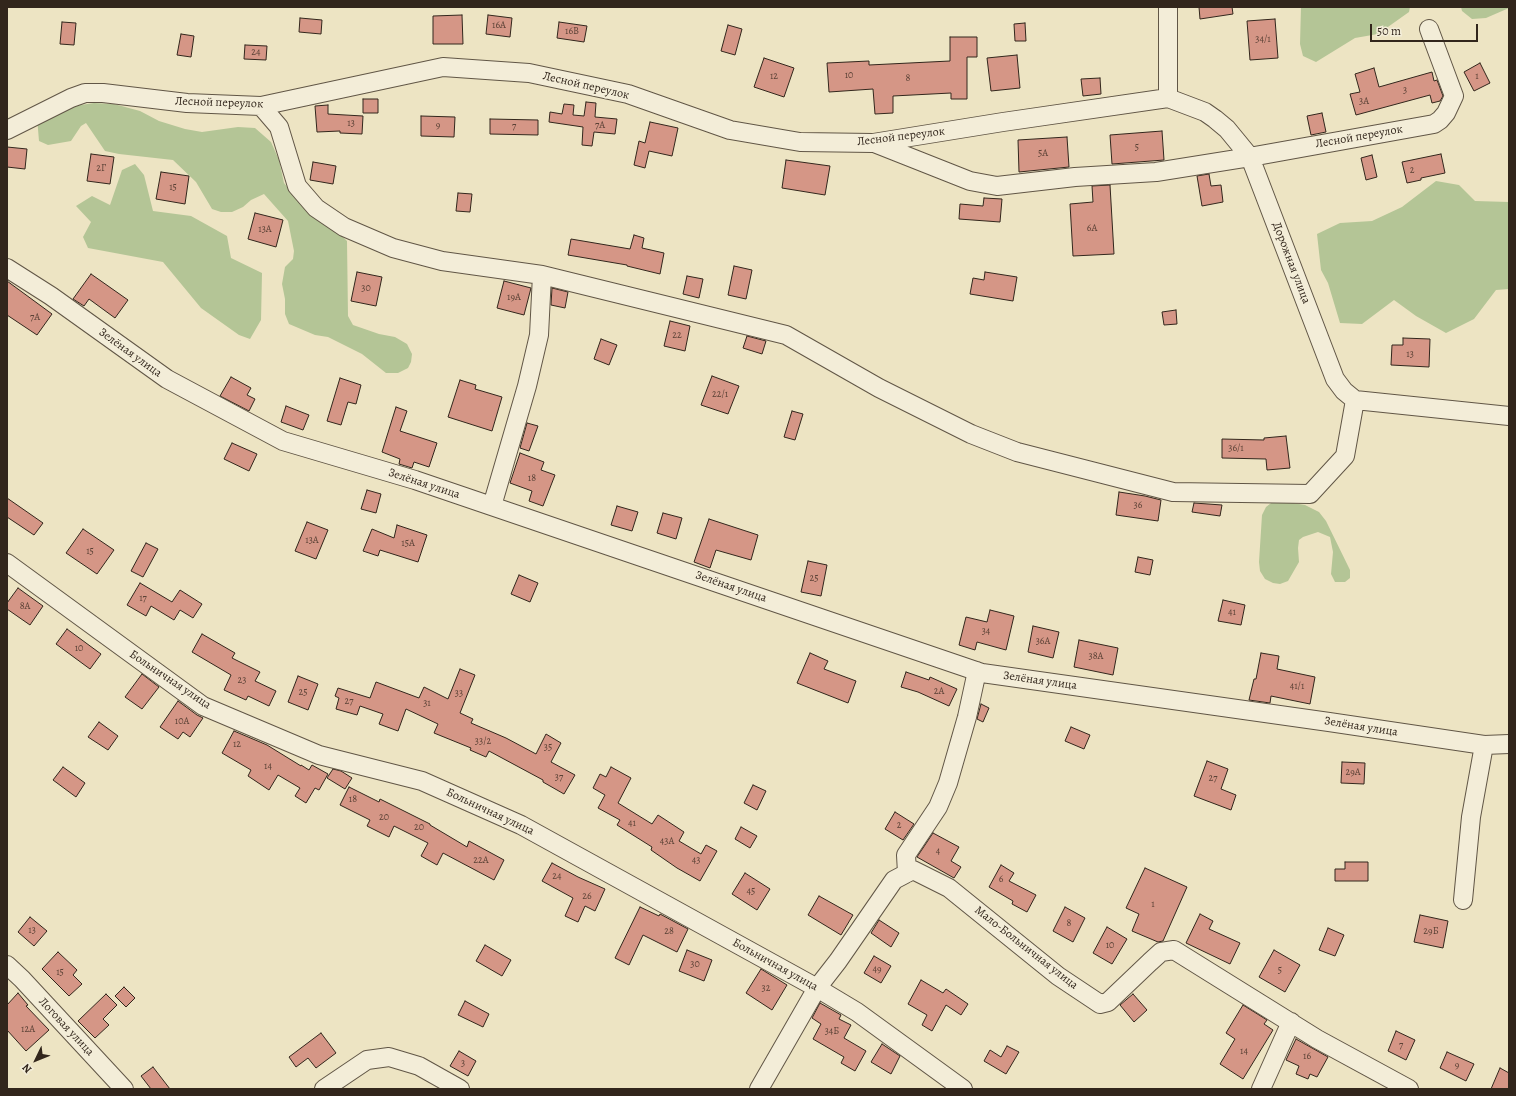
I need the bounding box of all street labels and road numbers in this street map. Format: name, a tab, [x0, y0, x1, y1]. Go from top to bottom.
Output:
street label: Лесной переулок	[541, 69, 631, 103]
street label: Лесной переулок	[175, 94, 263, 112]
street label: Лесной переулок	[1314, 122, 1404, 152]
street label: Лесной переулок	[856, 124, 946, 150]
street label: Дорожная улица	[1269, 220, 1313, 306]
street label: Зелёная улица	[96, 325, 164, 381]
street label: Зелёная улица	[386, 466, 462, 502]
street label: Зелёная улица	[693, 568, 769, 606]
street label: Больничная улица	[126, 647, 214, 713]
street label: Зелёная улица	[1002, 669, 1078, 693]
street label: Зелёная улица	[1323, 714, 1399, 740]
street label: Больничная улица	[444, 785, 536, 839]
street label: Мало-Больничная улица	[971, 903, 1081, 993]
street label: Больничная улица	[730, 936, 820, 994]
street label: Логовая улица	[35, 995, 97, 1059]

